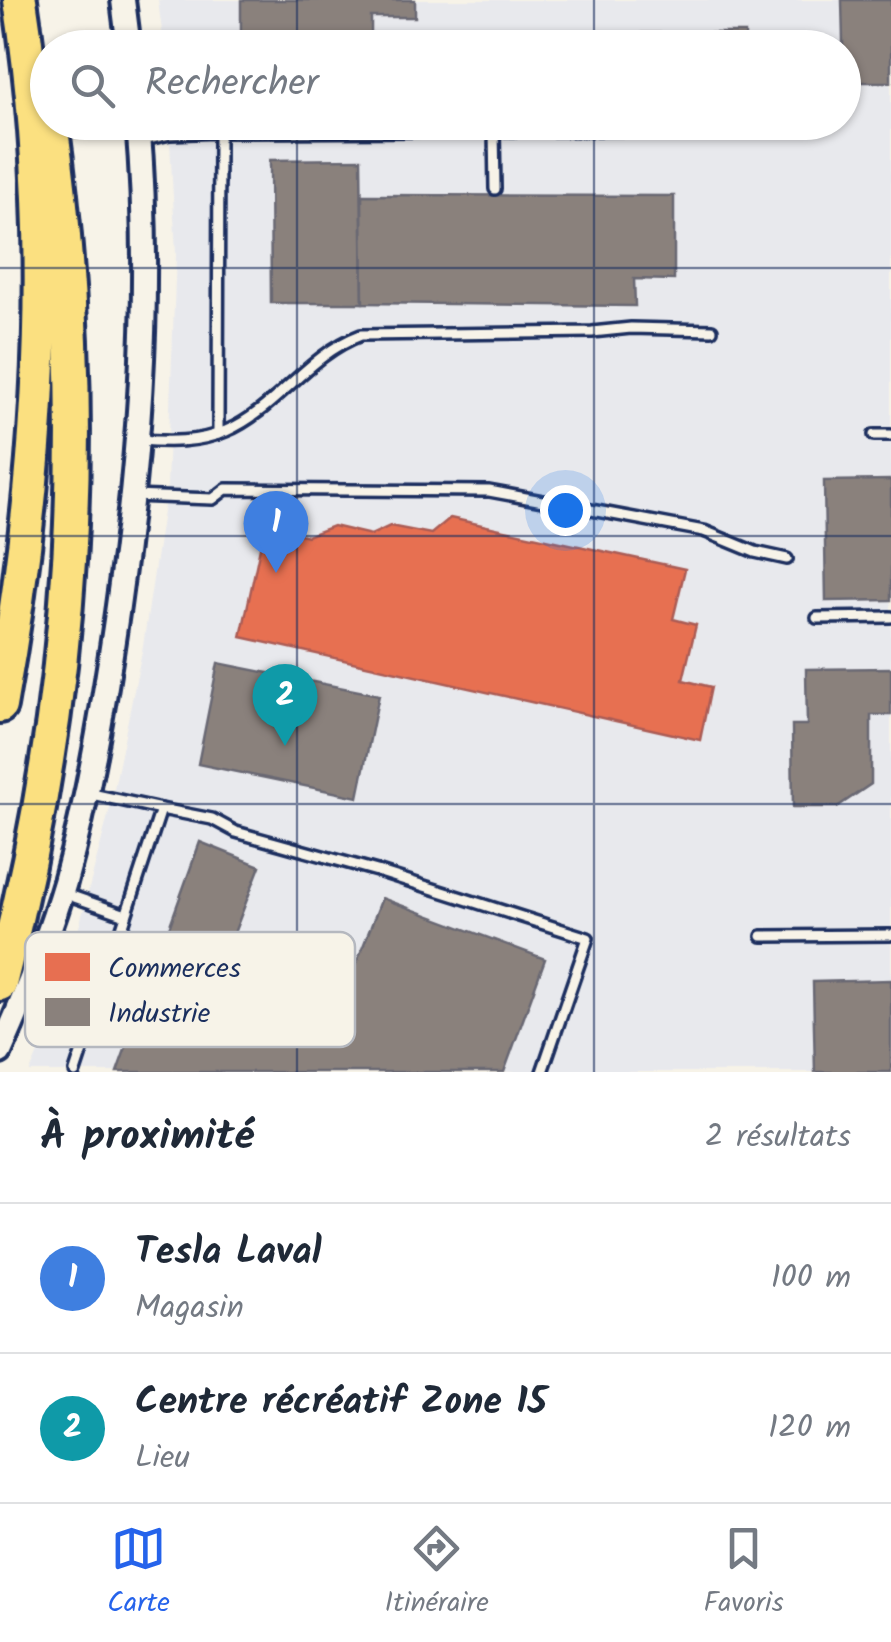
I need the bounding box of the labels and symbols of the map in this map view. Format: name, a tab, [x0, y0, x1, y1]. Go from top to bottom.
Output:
your location	[540, 485, 591, 536]
pin: 1	[244, 490, 308, 573]
pin: 2	[252, 664, 318, 746]
legend	[25, 932, 355, 1047]
text: Commerces	[108, 947, 241, 992]
text: Industrie	[108, 992, 211, 1037]

